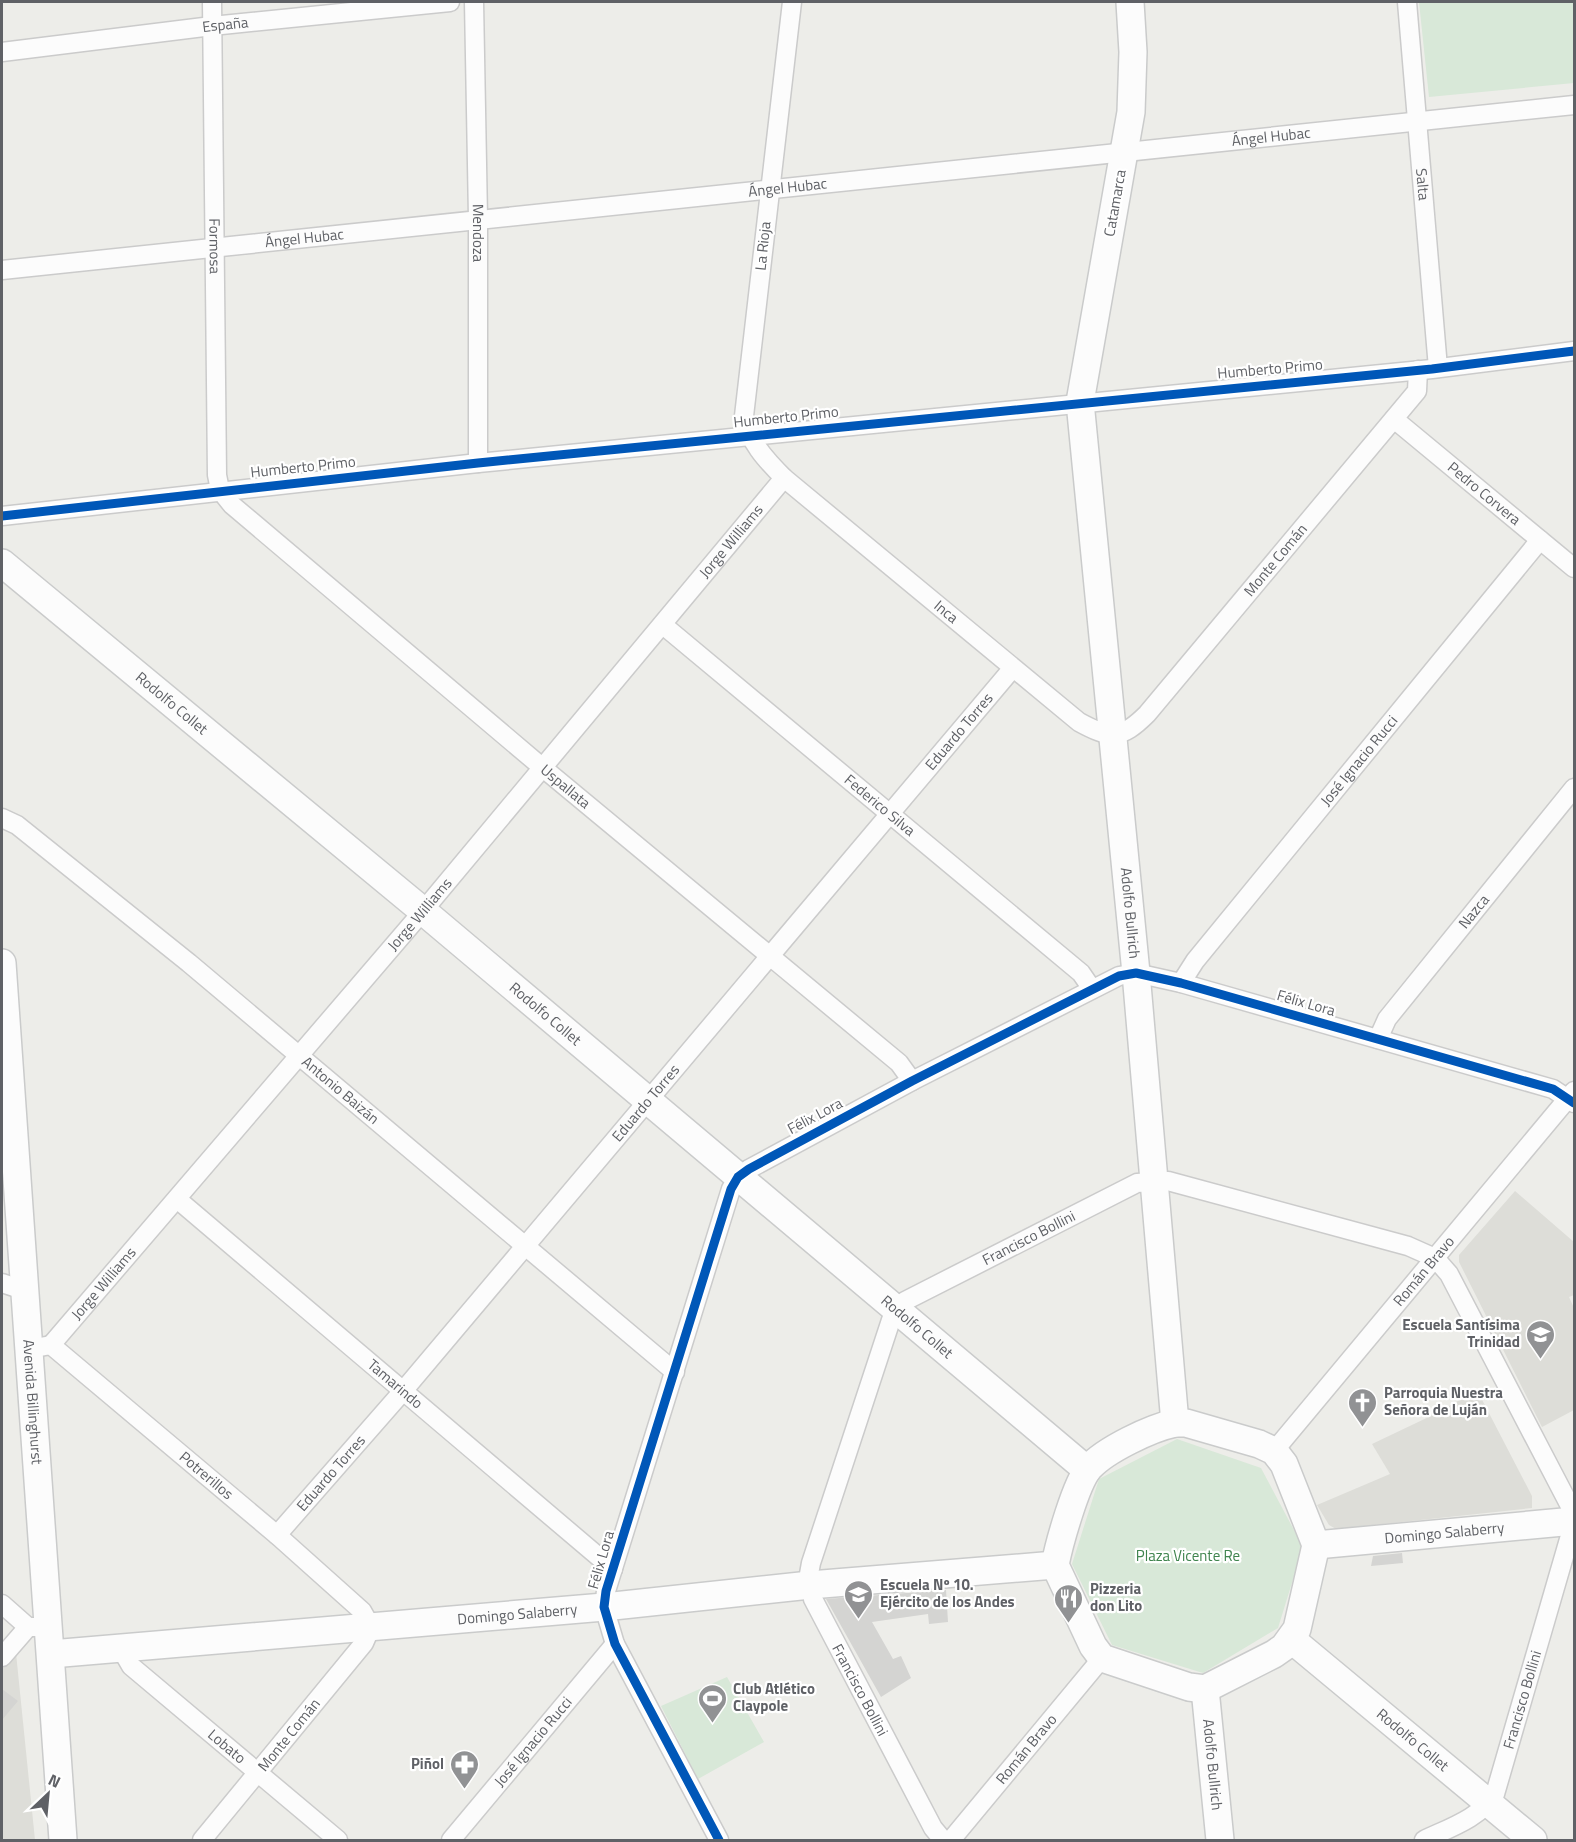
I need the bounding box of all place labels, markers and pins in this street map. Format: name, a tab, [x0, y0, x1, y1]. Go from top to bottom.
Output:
place label: Escuela Santísima Trinidad	[1402, 1313, 1520, 1353]
school or university icon: Escuela Santísima Trinidad	[1525, 1318, 1557, 1360]
place label: Parroquia Nuestra Señora de Luján	[1384, 1381, 1503, 1421]
church icon: Parroquia Nuestra Señora de Luján	[1347, 1386, 1379, 1428]
place label: Escuela Nº 10. Ejército de los Andes	[880, 1573, 1015, 1613]
place label: Pizzeria don Lito	[1090, 1577, 1142, 1617]
school or university icon: Escuela Nº 10. Ejército de los Andes	[843, 1578, 875, 1620]
restaurant icon: Pizzeria don Lito	[1053, 1582, 1085, 1624]
place label: Club Atlético Claypole	[733, 1677, 815, 1717]
sports icon: Club Atlético Claypole	[696, 1682, 728, 1724]
pharmacy icon: Piñol	[449, 1748, 481, 1790]
place label: Piñol	[411, 1752, 444, 1775]

